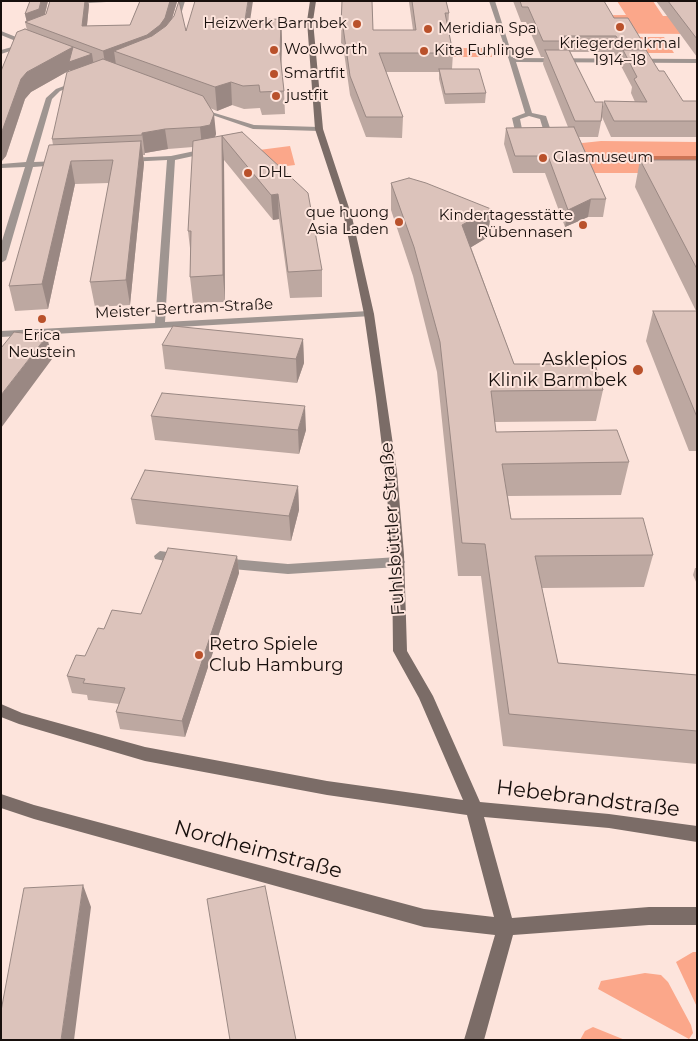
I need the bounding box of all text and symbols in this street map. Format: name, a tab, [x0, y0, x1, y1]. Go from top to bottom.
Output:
place label: Heizwerk Barmbek	[203, 15, 347, 33]
marker: Heizwerk Barmbek	[351, 18, 363, 30]
place label: Meridian Spa	[438, 20, 537, 38]
marker: Kriegerdenkmal 1914–18	[614, 21, 626, 33]
marker: Meridian Spa	[422, 23, 434, 35]
place label: Kriegerdenkmal 1914–18	[559, 35, 681, 70]
place label: Woolworth	[284, 41, 368, 59]
place label: Kita Fuhlinge	[434, 42, 534, 60]
marker: Woolworth	[268, 44, 280, 56]
marker: Kita Fuhlinge	[418, 45, 430, 57]
place label: Smartfit	[284, 65, 345, 83]
marker: Smartfit	[268, 68, 280, 80]
place label: justfit	[286, 87, 329, 105]
marker: justfit	[270, 90, 282, 102]
place label: Glasmuseum	[553, 149, 653, 167]
marker: Glasmuseum	[537, 152, 549, 164]
place label: DHL	[258, 164, 291, 182]
marker: DHL	[242, 167, 254, 179]
place label: que huong Asia Laden	[306, 204, 389, 239]
place label: Kindertagesstätte Rübennasen	[439, 207, 573, 242]
marker: que huong Asia Laden	[393, 216, 405, 228]
marker: Kindertagesstätte Rübennasen	[577, 219, 589, 231]
street label: Meister-Bertram-Straße	[95, 295, 273, 323]
marker: Erica Neustein	[36, 313, 48, 325]
place label: Erica Neustein	[8, 327, 76, 362]
place label: Asklepios Klinik Barmbek	[488, 349, 627, 392]
marker: Asklepios Klinik Barmbek	[631, 363, 645, 377]
street label: Fuhlsbüttler Straße	[376, 442, 410, 616]
place label: Retro Spiele Club Hamburg	[209, 634, 344, 676]
marker: Retro Spiele Club Hamburg	[193, 649, 205, 661]
street label: Hebebrandstraße	[495, 775, 681, 823]
street label: Nordheimstraße	[171, 815, 345, 885]

